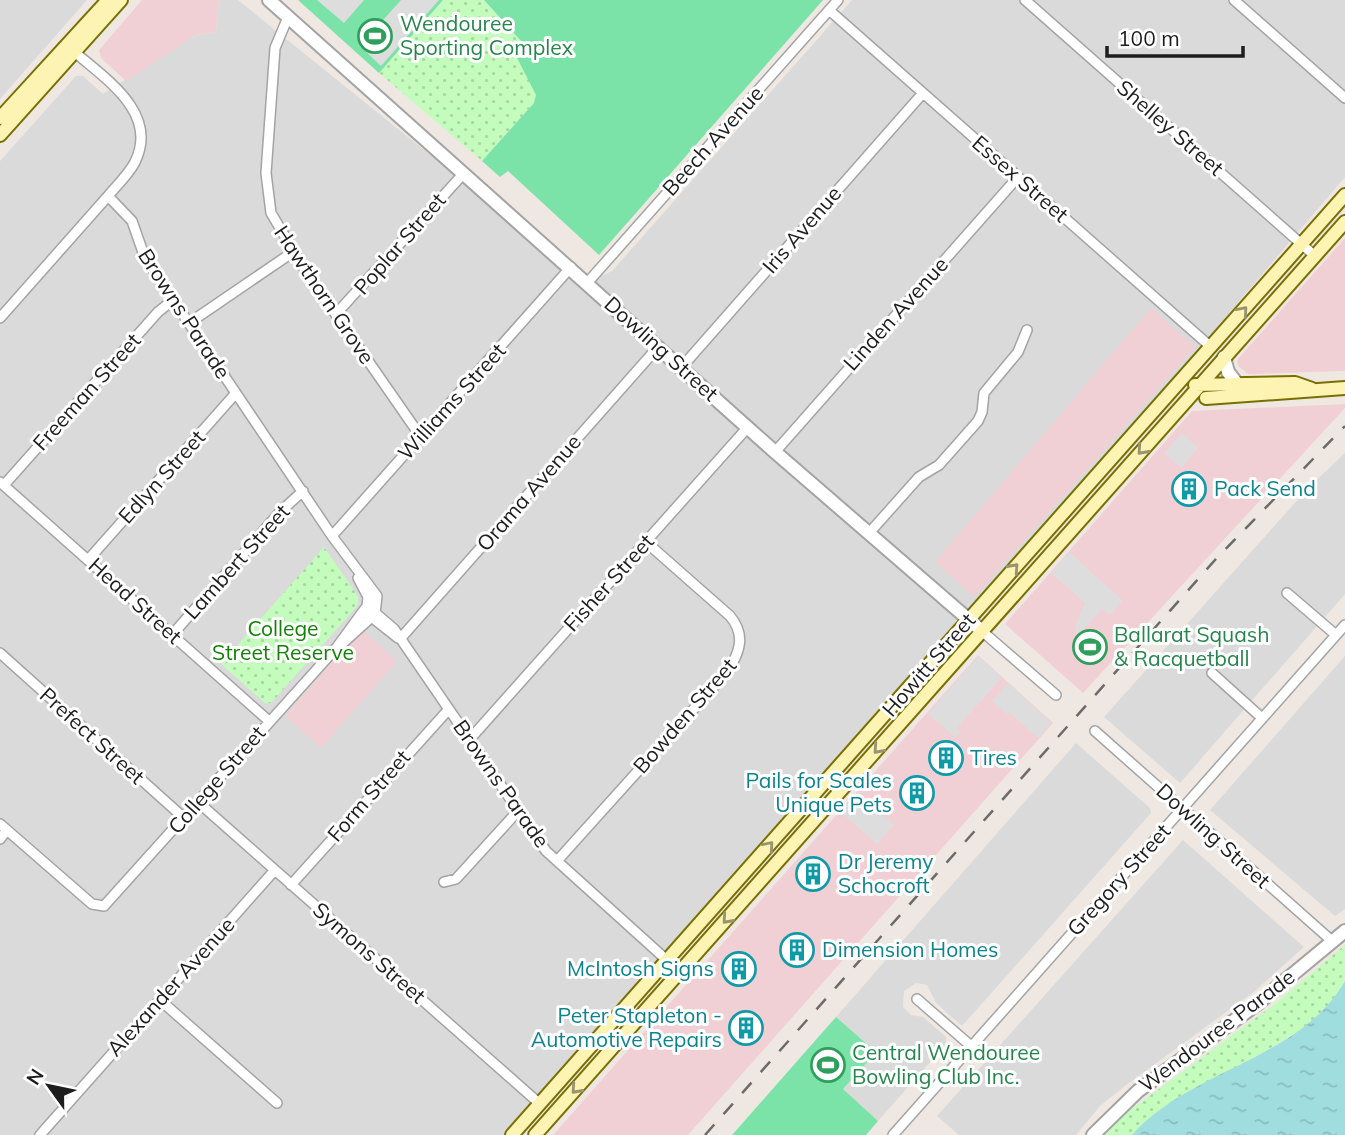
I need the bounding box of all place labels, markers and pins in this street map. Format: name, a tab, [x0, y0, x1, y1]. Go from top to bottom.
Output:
place label: Wendouree Sporting Complex	[400, 10, 573, 60]
sports icon: Wendouree Sporting Complex	[356, 17, 394, 55]
building icon: Pack Send	[1170, 470, 1208, 508]
place label: Pack Send	[1214, 475, 1316, 501]
place label: Ballarat Squash & Racquetball	[1114, 621, 1270, 671]
sports icon: Ballarat Squash & Racquetball	[1071, 628, 1109, 666]
building icon: Tires	[927, 739, 965, 777]
place label: Tires	[970, 744, 1017, 770]
place label: Pails for Scales Unique Pets	[746, 767, 892, 817]
building icon: Pails for Scales Unique Pets	[898, 774, 936, 812]
place label: Dr Jeremy Schocroft	[838, 848, 934, 898]
building icon: Dr Jeremy Schocroft	[794, 855, 832, 893]
building icon: Dimension Homes	[778, 931, 816, 969]
place label: Dimension Homes	[822, 936, 998, 962]
building icon: McIntosh Signs	[720, 950, 758, 988]
place label: McIntosh Signs	[567, 955, 714, 981]
place label: Peter Stapleton - Automotive Repairs	[531, 1002, 722, 1052]
building icon: Peter Stapleton - Automotive Repairs	[727, 1009, 765, 1047]
place label: Central Wendouree Bowling Club Inc.	[852, 1039, 1040, 1089]
sports icon: Central Wendouree Bowling Club Inc.	[809, 1046, 847, 1084]

